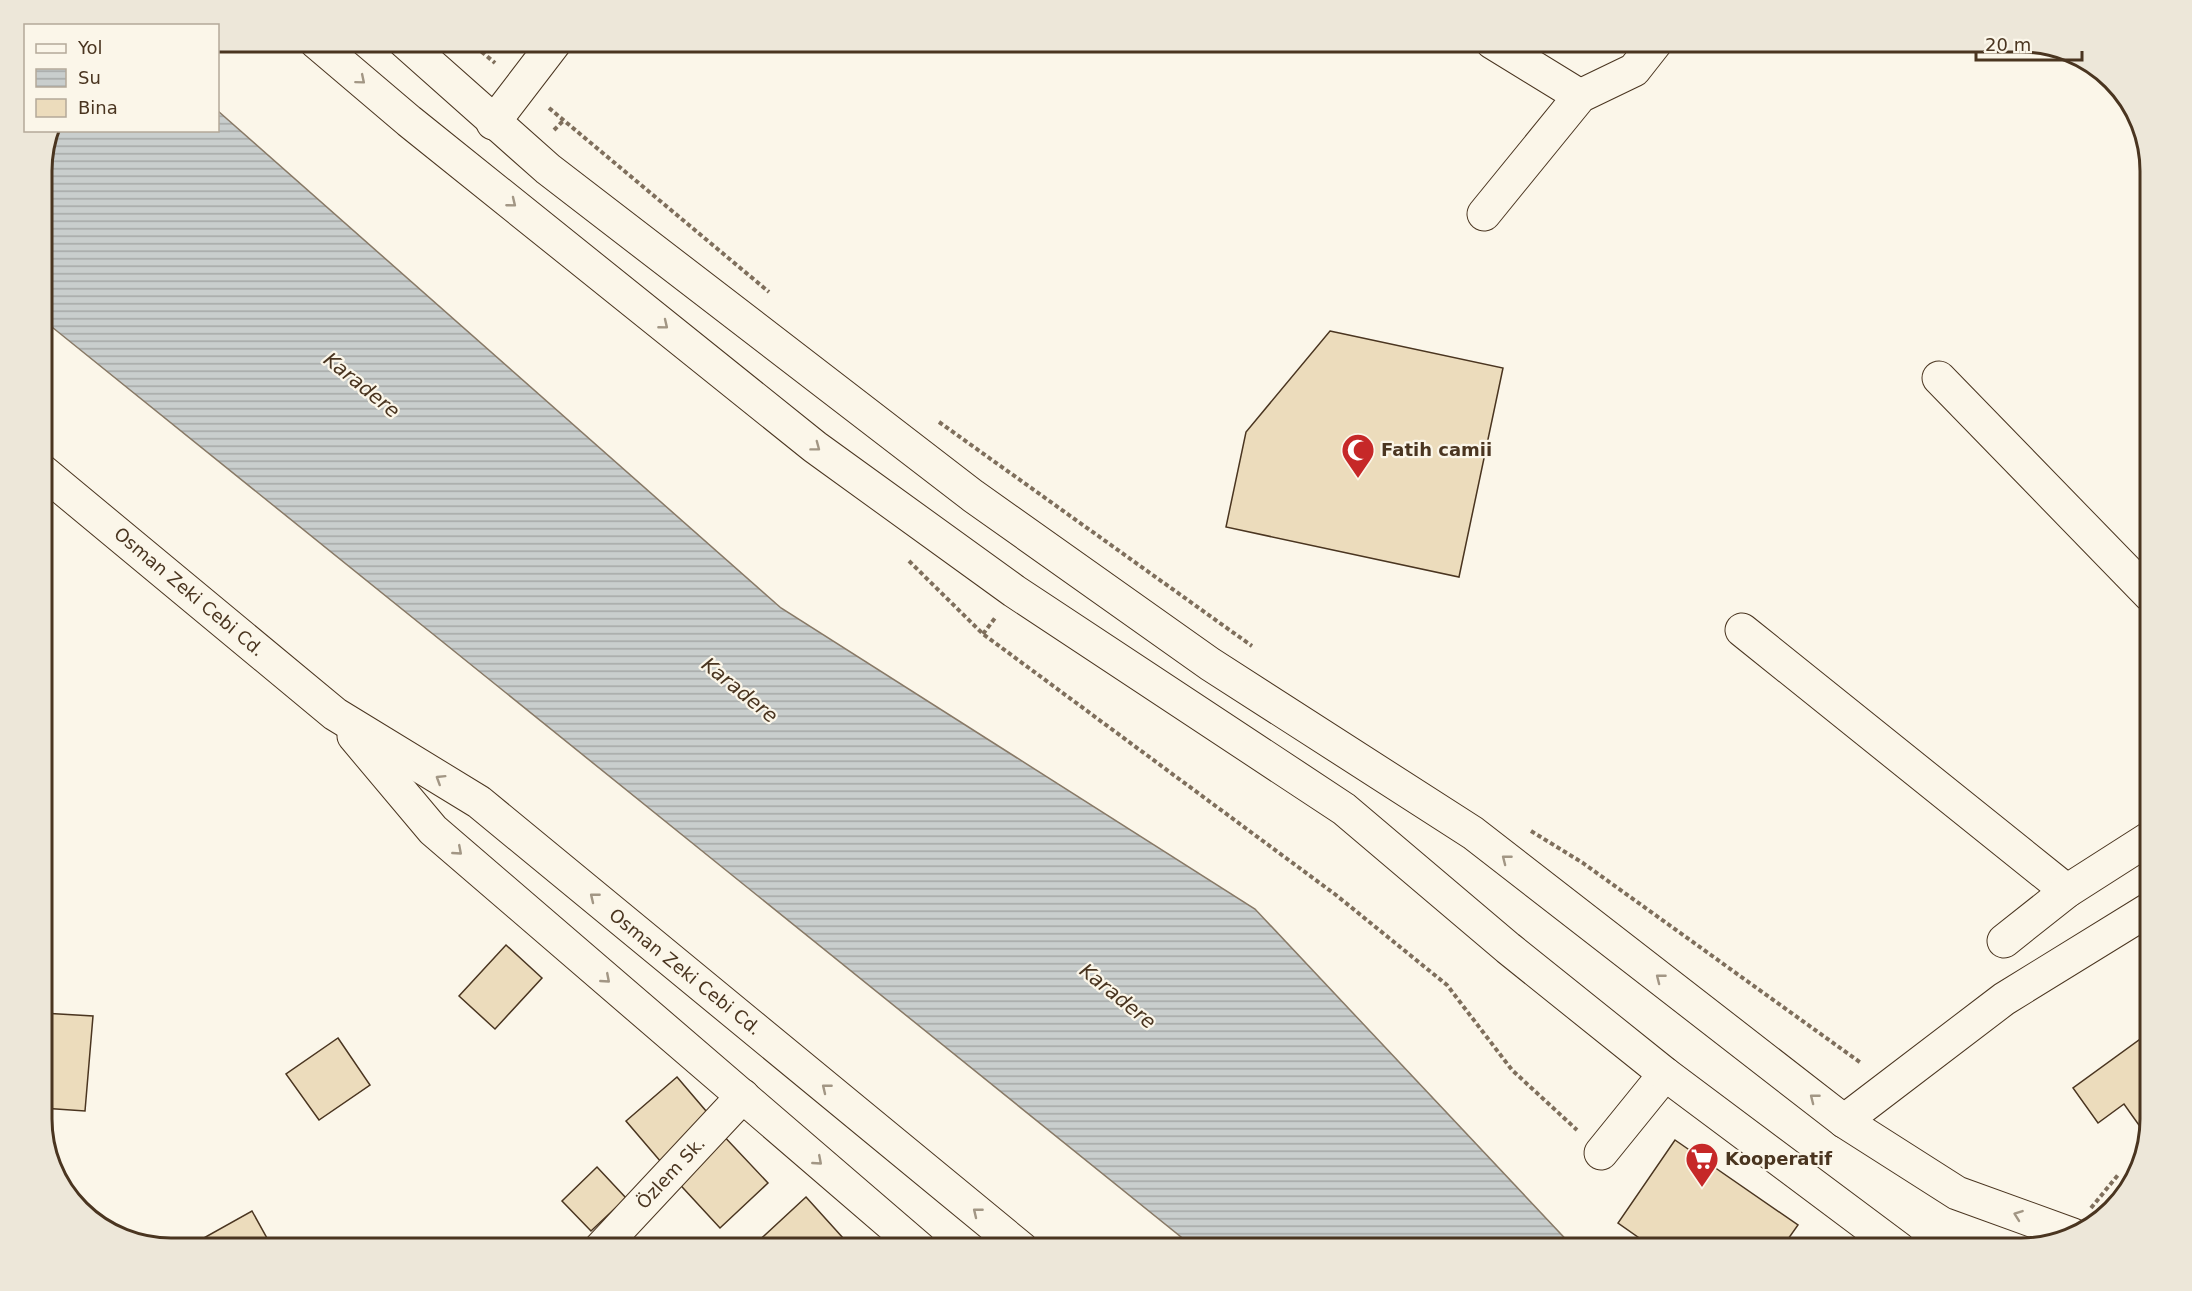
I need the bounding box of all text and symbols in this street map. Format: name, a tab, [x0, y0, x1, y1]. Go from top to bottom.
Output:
legend	[24, 24, 219, 132]
scale bar	[1976, 24, 2082, 62]
text: 20 m	[1985, 34, 2031, 55]
text: Yol	[77, 37, 103, 58]
text: Su	[78, 67, 101, 88]
one-way arrow	[354, 73, 365, 84]
text: Bina	[78, 97, 118, 118]
one-way arrow	[505, 196, 516, 207]
one-way arrow	[657, 318, 668, 329]
water label: Karadere	[319, 347, 405, 423]
mosque icon: Fatih camii	[1340, 432, 1376, 479]
place label: Fatih camii	[1381, 439, 1492, 460]
one-way arrow	[809, 440, 820, 451]
street label: Osman Zeki Cebi Cd.	[110, 523, 269, 661]
water label: Karadere	[697, 652, 783, 728]
one-way arrow	[436, 774, 446, 786]
one-way arrow	[451, 844, 462, 855]
one-way arrow	[1502, 855, 1513, 866]
one-way arrow	[590, 894, 601, 905]
street label: Osman Zeki Cebi Cd.	[605, 904, 765, 1039]
water label: Karadere	[1075, 958, 1161, 1034]
one-way arrow	[599, 971, 610, 982]
one-way arrow	[1656, 975, 1667, 986]
one-way arrow	[822, 1084, 833, 1095]
one-way arrow	[1810, 1094, 1821, 1105]
street label: Özlem Sk.	[632, 1132, 709, 1213]
supermarket icon: Kooperatif	[1684, 1141, 1720, 1188]
place label: Kooperatif	[1725, 1148, 1832, 1169]
one-way arrow	[811, 1153, 822, 1164]
one-way arrow	[973, 1208, 984, 1219]
one-way arrow	[2014, 1210, 2024, 1223]

